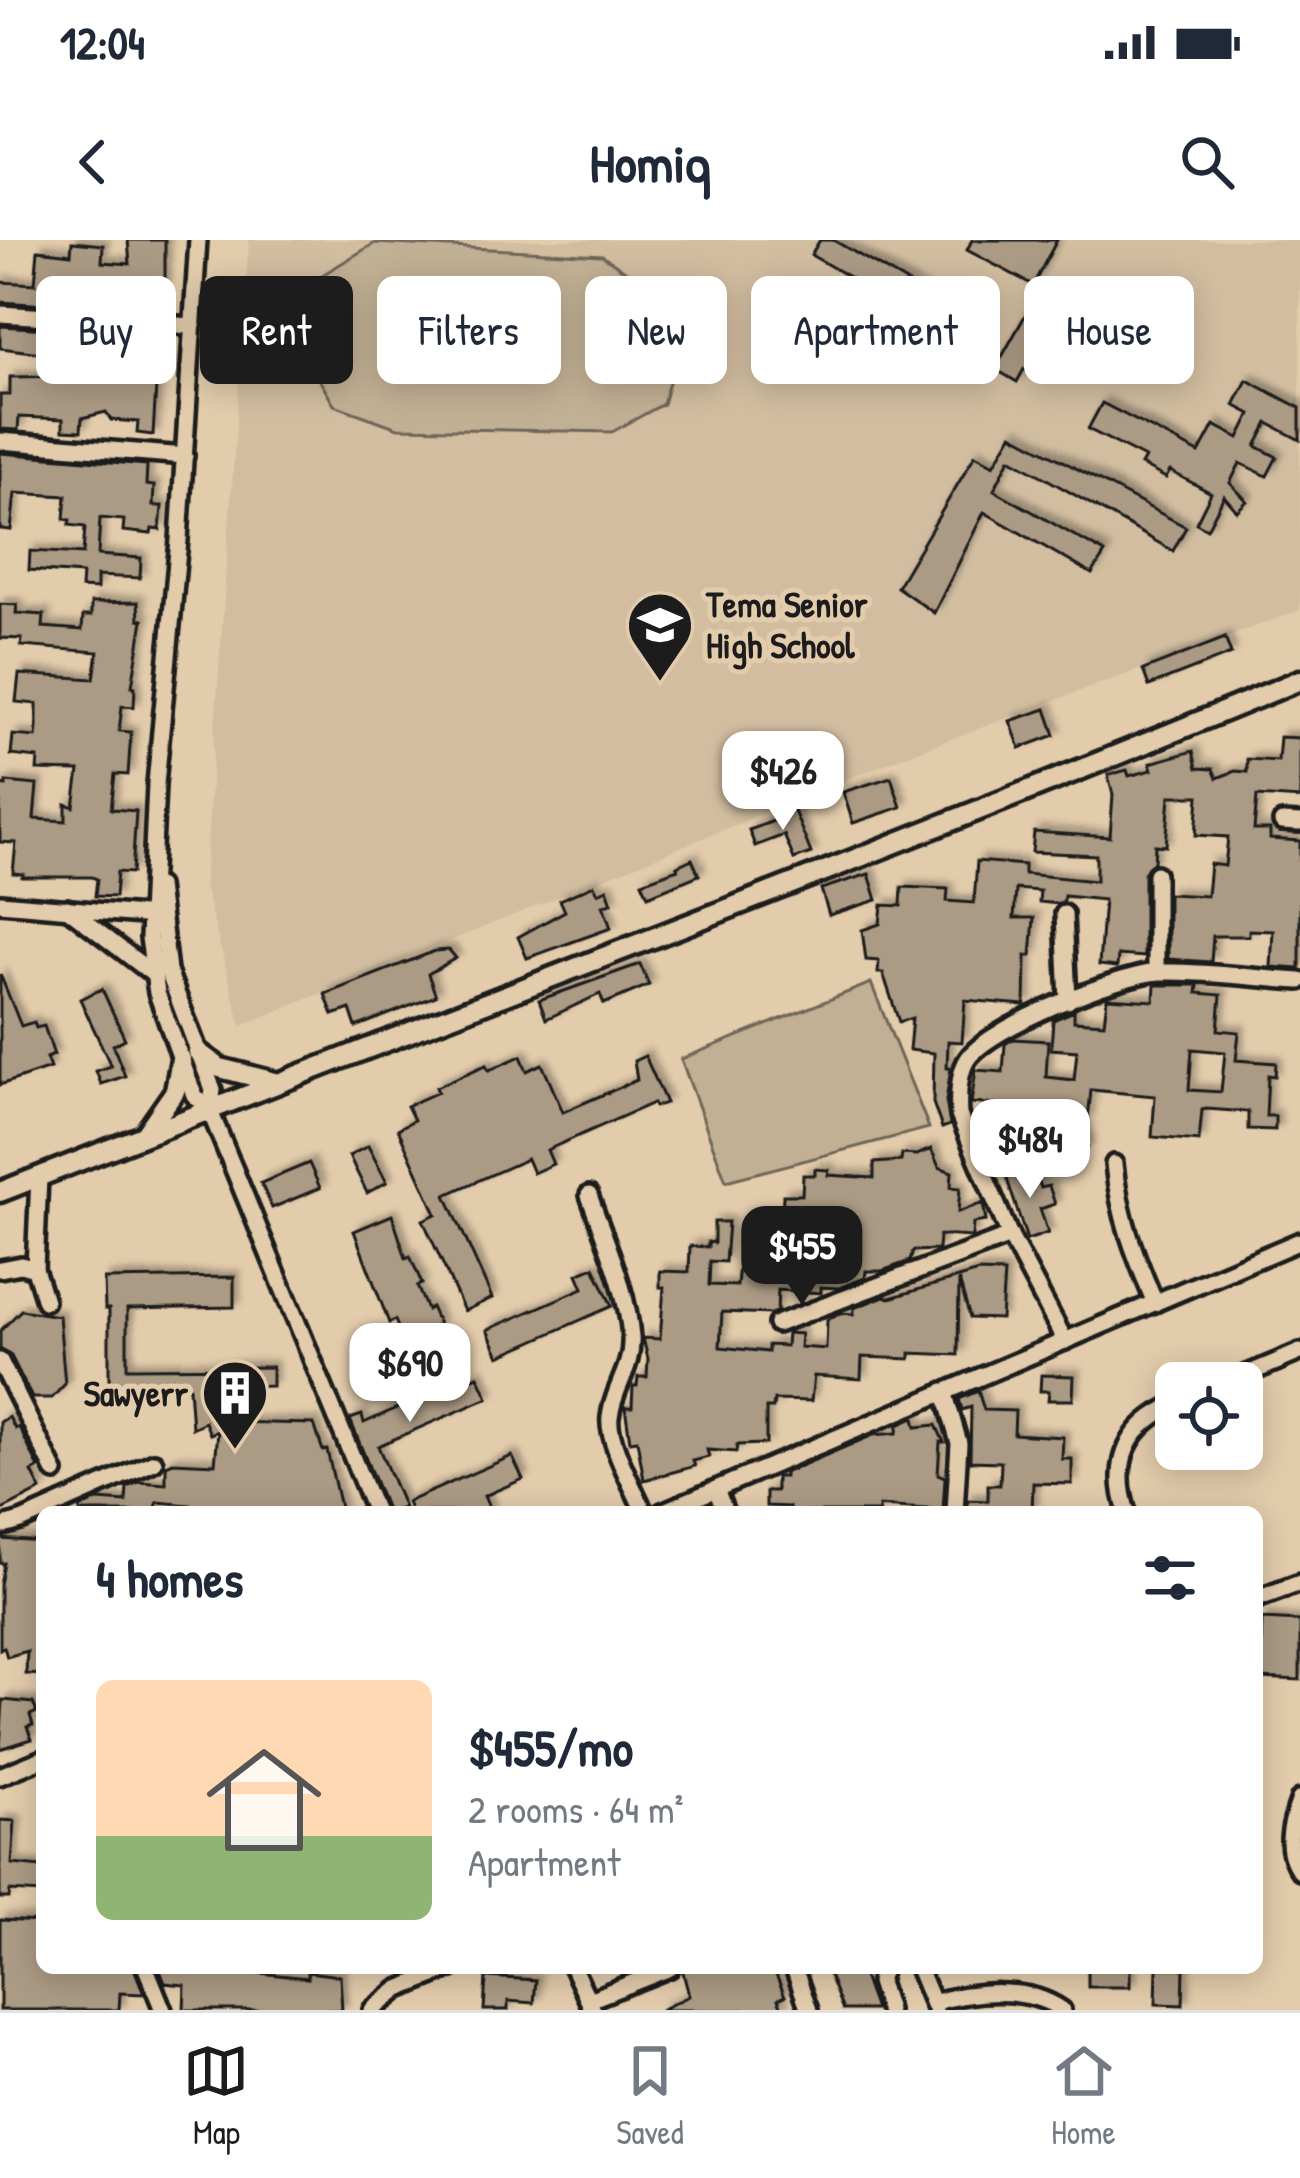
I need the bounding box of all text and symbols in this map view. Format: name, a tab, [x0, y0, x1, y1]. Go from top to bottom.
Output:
text: 12:04	[60, 12, 145, 73]
text: Homiq	[590, 126, 710, 199]
icon: back	[60, 129, 126, 195]
icon: search	[1174, 129, 1240, 195]
chip: Buy	[36, 276, 176, 384]
chip: Rent	[200, 276, 353, 384]
chip: Filters	[377, 276, 561, 384]
chip: New	[585, 276, 727, 384]
chip: Apartment	[751, 276, 1000, 384]
chip: House	[1024, 276, 1194, 384]
place label: Tema Senior High School	[705, 579, 868, 670]
school or university icon: Tema Senior High School	[625, 590, 695, 684]
pin: $426	[712, 731, 854, 833]
text: $426	[749, 743, 817, 796]
pin: $484	[959, 1099, 1101, 1201]
text: $484	[997, 1111, 1063, 1164]
pin: $455	[731, 1206, 873, 1308]
text: $455	[768, 1218, 836, 1271]
pin: $690	[339, 1323, 481, 1425]
text: $690	[376, 1335, 444, 1388]
building icon: Sawyerr	[200, 1358, 270, 1452]
map controls	[1155, 1362, 1263, 1470]
button: locate	[1155, 1362, 1263, 1470]
place label: Sawyerr	[83, 1368, 188, 1418]
text: 4 homes	[96, 1544, 243, 1613]
icon: filters	[1137, 1545, 1203, 1611]
text: $455/mo	[468, 1713, 633, 1782]
icon: home	[192, 1728, 336, 1872]
text: 2 rooms · 64 m²	[468, 1782, 684, 1835]
text: Apartment	[468, 1835, 621, 1888]
tab: Map	[183, 2038, 249, 2154]
tab: Saved	[616, 2038, 684, 2154]
tab: Home	[1051, 2038, 1117, 2154]

